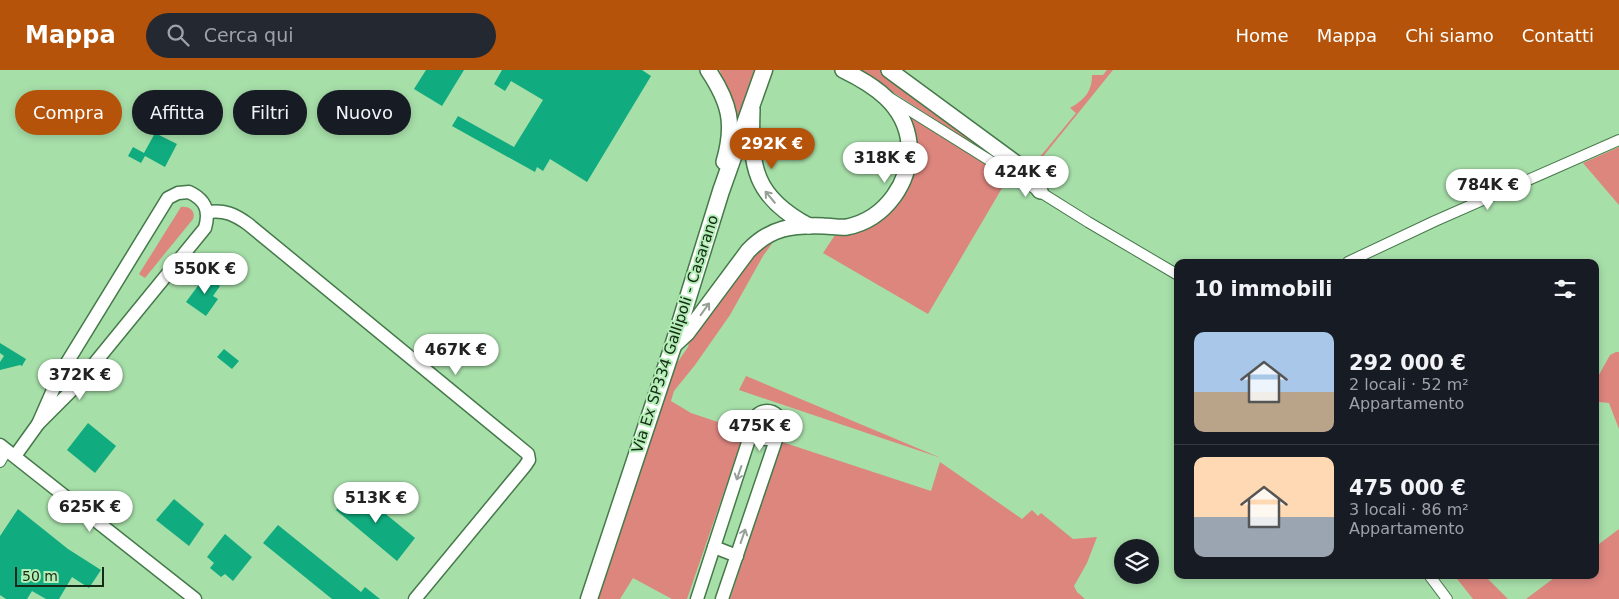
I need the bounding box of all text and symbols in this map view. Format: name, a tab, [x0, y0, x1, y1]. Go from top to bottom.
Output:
search box	[146, 13, 496, 58]
text: Mappa	[25, 21, 116, 49]
icon: search	[164, 21, 192, 49]
text: Cerca qui	[204, 24, 294, 46]
text: Home	[1236, 25, 1289, 46]
text: Mappa	[1317, 25, 1377, 46]
text: Chi siamo	[1405, 25, 1494, 46]
text: Contatti	[1522, 25, 1594, 46]
chip: Compra	[15, 90, 122, 135]
chip: Affitta	[132, 90, 223, 135]
chip: Filtri	[233, 90, 307, 135]
chip: Nuovo	[317, 90, 411, 135]
pin: 292K €	[731, 128, 813, 170]
text: 292K €	[741, 134, 803, 153]
pin: 318K €	[844, 142, 926, 184]
text: 318K €	[854, 148, 916, 167]
pin: 424K €	[985, 156, 1067, 198]
text: 424K €	[995, 162, 1057, 181]
pin: 784K €	[1447, 168, 1529, 211]
text: 784K €	[1457, 175, 1519, 194]
one-way arrow	[765, 190, 776, 203]
street label: Via Ex SP334 Gallipoli - Casarano	[628, 213, 722, 455]
pin: 550K €	[164, 252, 246, 295]
text: 550K €	[174, 259, 236, 278]
icon: filters	[1551, 275, 1579, 303]
text: 10 immobili	[1194, 277, 1333, 301]
one-way arrow	[699, 303, 710, 316]
pin: 467K €	[415, 334, 497, 376]
text: 467K €	[425, 340, 487, 359]
text: 292 000 €	[1349, 351, 1466, 375]
icon: home	[1234, 352, 1294, 412]
pin: 372K €	[39, 358, 121, 401]
text: 372K €	[49, 365, 111, 384]
text: 2 locali · 52 m²	[1349, 375, 1469, 394]
text: Appartamento	[1349, 394, 1464, 413]
pin: 475K €	[719, 410, 801, 452]
text: 475K €	[729, 416, 791, 435]
one-way arrow	[733, 465, 743, 481]
text: 475 000 €	[1349, 476, 1466, 500]
icon: home	[1234, 477, 1294, 537]
pin: 513K €	[335, 482, 417, 524]
text: 513K €	[345, 488, 407, 507]
pin: 625K €	[49, 490, 131, 533]
text: 625K €	[59, 497, 121, 516]
text: 3 locali · 86 m²	[1349, 500, 1469, 519]
text: Appartamento	[1349, 519, 1464, 538]
one-way arrow	[739, 529, 748, 545]
map controls	[1114, 539, 1159, 584]
button: layers	[1114, 539, 1159, 584]
scale bar	[15, 564, 104, 587]
text: 50 m	[22, 568, 58, 584]

